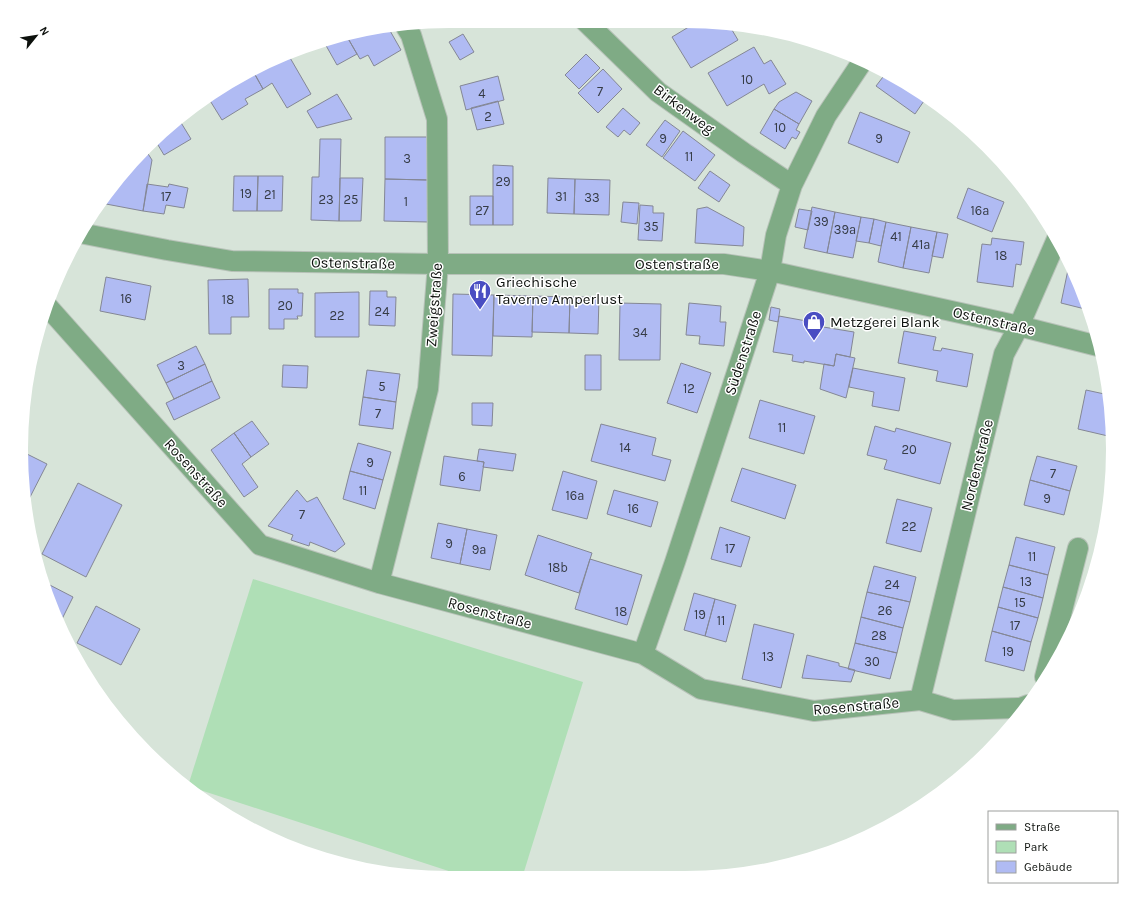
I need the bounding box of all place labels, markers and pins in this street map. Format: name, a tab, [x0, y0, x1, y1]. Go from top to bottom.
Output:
place label: Griechische Taverne Amperlust	[496, 273, 623, 308]
restaurant icon: Griechische Taverne Amperlust	[467, 278, 493, 311]
shop icon: Metzgerei Blank	[801, 309, 827, 342]
place label: Metzgerei Blank	[830, 313, 940, 331]

